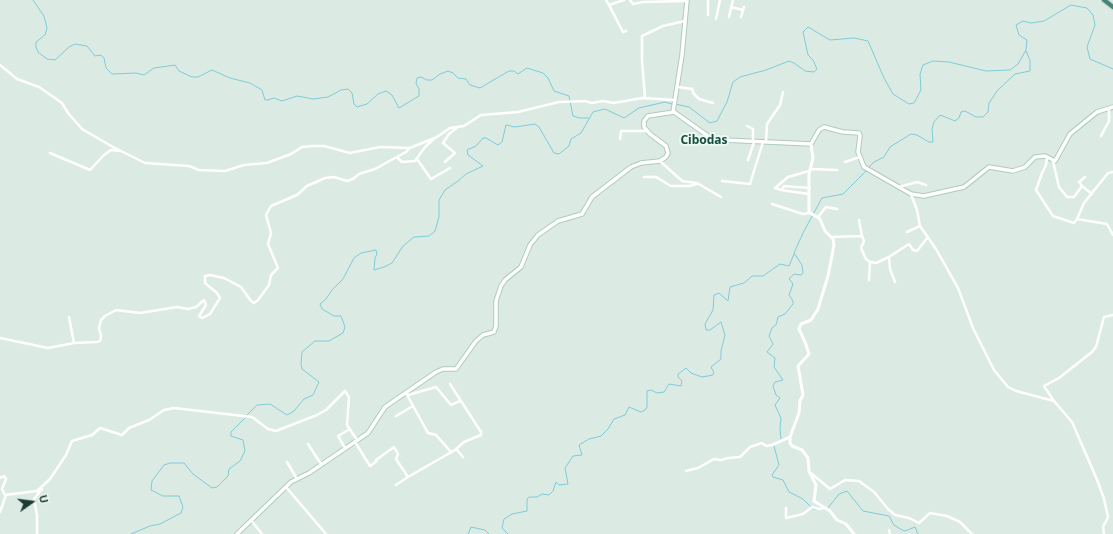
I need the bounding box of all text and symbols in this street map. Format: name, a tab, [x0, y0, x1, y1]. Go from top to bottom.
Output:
district label: Cibodas	[680, 134, 728, 148]
north arrow	[12, 482, 52, 522]
text: U	[36, 493, 52, 505]

